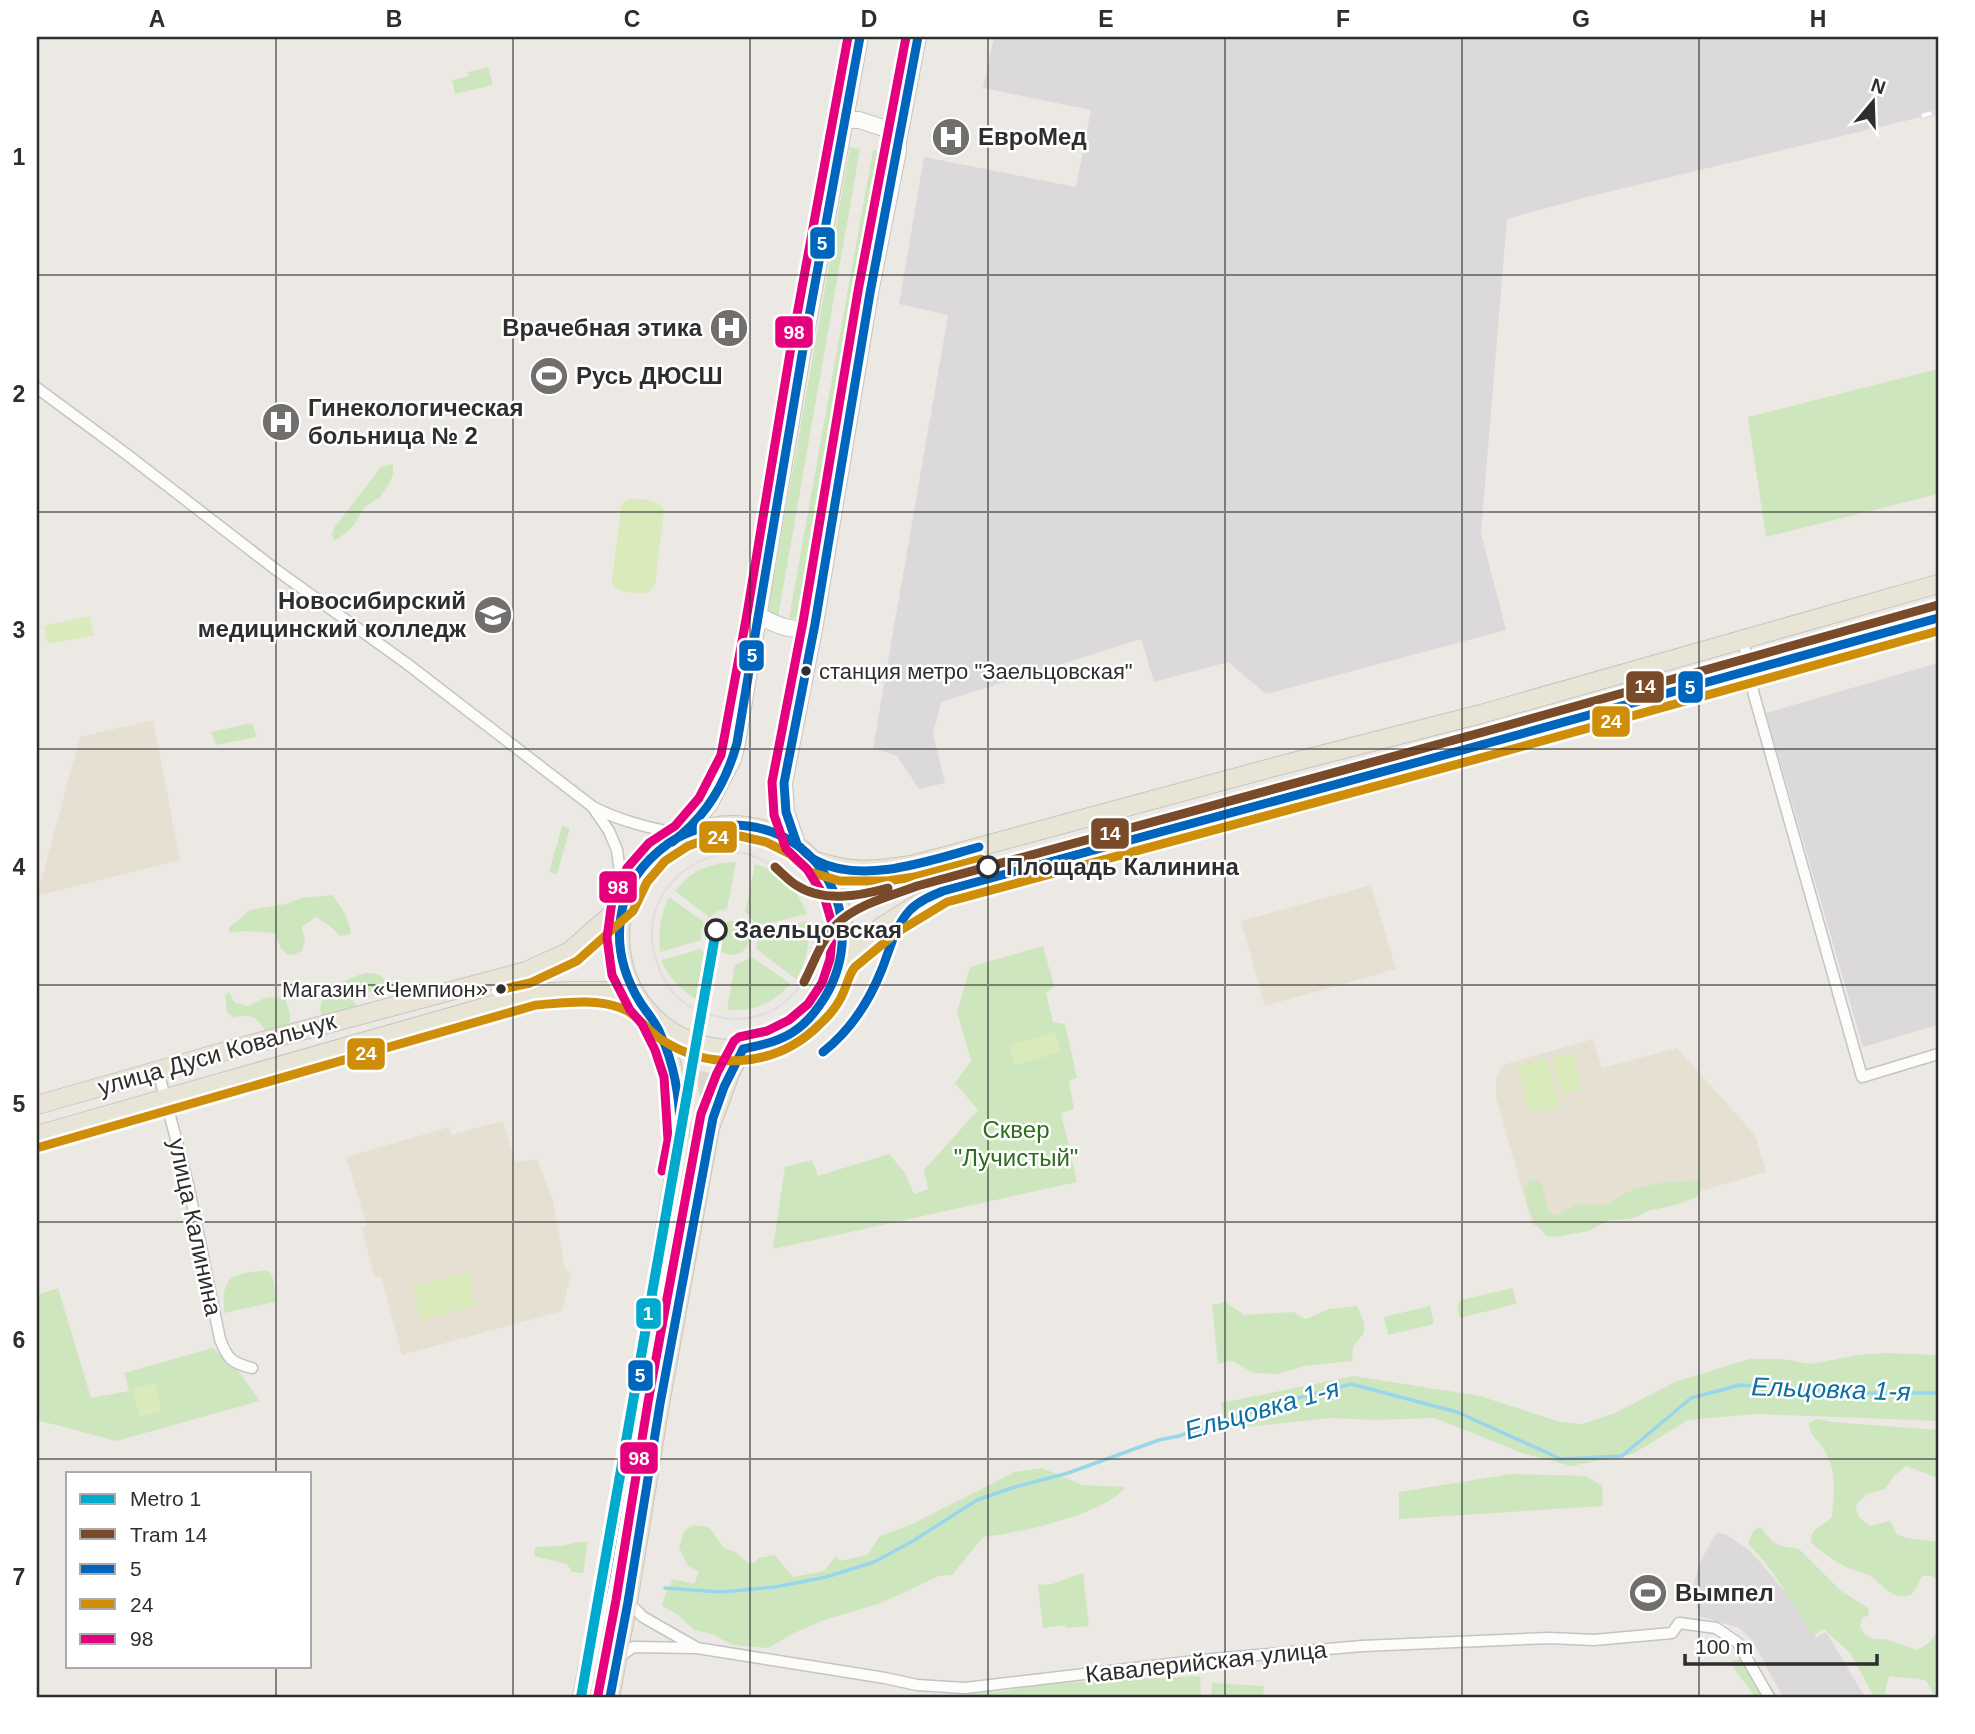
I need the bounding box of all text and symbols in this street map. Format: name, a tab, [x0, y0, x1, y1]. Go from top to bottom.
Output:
text: A	[149, 6, 165, 32]
text: B	[386, 6, 402, 32]
text: C	[624, 6, 640, 32]
text: D	[861, 6, 877, 32]
text: E	[1098, 6, 1114, 32]
text: F	[1336, 6, 1350, 32]
text: G	[1572, 6, 1590, 32]
text: H	[1810, 6, 1826, 32]
north arrow	[1839, 66, 1909, 136]
text: N	[1868, 74, 1888, 99]
hospital icon: ЕвроМед	[930, 116, 972, 158]
place label: ЕвроМед	[978, 123, 1087, 150]
text: 1	[13, 144, 26, 170]
line badge: 5	[809, 226, 836, 260]
text: 5	[817, 233, 828, 254]
hospital icon: Врачебная этика	[708, 307, 750, 349]
place label: Врачебная этика	[502, 314, 703, 341]
line badge: 98	[774, 315, 814, 349]
text: 98	[783, 322, 805, 343]
sports icon: Русь ДЮСШ	[528, 355, 570, 397]
place label: Русь ДЮСШ	[576, 362, 723, 389]
text: 2	[13, 381, 25, 407]
place label: Гинекологическая больница № 2	[308, 394, 523, 449]
hospital icon: Гинекологическая больница № 2	[260, 401, 302, 443]
place label: Новосибирский медицинский колледж	[198, 587, 467, 642]
school or university icon: Новосибирский медицинский колледж	[472, 594, 514, 636]
text: 3	[13, 617, 25, 643]
line badge: 5	[738, 639, 765, 672]
text: 5	[747, 645, 758, 666]
place label: станция метро "Заельцовская"	[819, 659, 1133, 684]
marker: станция метро "Заельцовская"	[799, 664, 813, 678]
line badge: 14	[1625, 670, 1665, 704]
line badge: 5	[1677, 670, 1704, 704]
text: 14	[1634, 676, 1656, 697]
text: 5	[1685, 677, 1696, 698]
line badge: 24	[1591, 705, 1631, 738]
text: 24	[1600, 711, 1622, 732]
line badge: 14	[1090, 817, 1130, 850]
line badge: 24	[698, 820, 738, 854]
text: 14	[1099, 823, 1121, 844]
text: 24	[707, 827, 729, 848]
place label: Площадь Калинина	[1006, 853, 1239, 880]
text: 4	[13, 854, 26, 880]
marker: Площадь Калинина	[977, 856, 999, 878]
line badge: 98	[598, 870, 638, 904]
text: 98	[607, 877, 629, 898]
place label: Заельцовская	[734, 916, 902, 943]
marker: Заельцовская	[705, 919, 727, 941]
place label: Магазин «Чемпион»	[282, 977, 488, 1002]
marker: Магазин «Чемпион»	[494, 982, 508, 996]
street label: улица Дуси Ковальчук	[95, 1006, 339, 1100]
line badge: 24	[346, 1037, 386, 1071]
text: 24	[355, 1043, 377, 1064]
text: 5	[13, 1091, 26, 1117]
park label: Сквер "Лучистый"	[954, 1116, 1078, 1171]
street label: улица Калинина	[164, 1136, 228, 1319]
line badge: 1	[635, 1297, 662, 1330]
text: 1	[643, 1303, 654, 1324]
text: 6	[13, 1327, 25, 1353]
line badge: 5	[627, 1359, 654, 1392]
text: 5	[635, 1365, 646, 1386]
water label: Ельцовка 1-я	[1751, 1371, 1911, 1407]
water label: Ельцовка 1-я	[1181, 1373, 1343, 1445]
line badge: 98	[619, 1441, 659, 1475]
text: 98	[628, 1448, 650, 1469]
legend	[66, 1472, 312, 1668]
text: Metro 1	[130, 1487, 201, 1510]
text: Tram 14	[130, 1523, 208, 1546]
text: 5	[130, 1557, 142, 1580]
text: 7	[13, 1564, 25, 1590]
sports icon: Вымпел	[1627, 1572, 1669, 1614]
place label: Вымпел	[1675, 1579, 1774, 1606]
text: 24	[130, 1593, 154, 1616]
scale bar	[1685, 1622, 1877, 1666]
text: 98	[130, 1627, 153, 1650]
street label: Кавалерийская улица	[1084, 1635, 1329, 1688]
text: 100 m	[1695, 1635, 1753, 1658]

